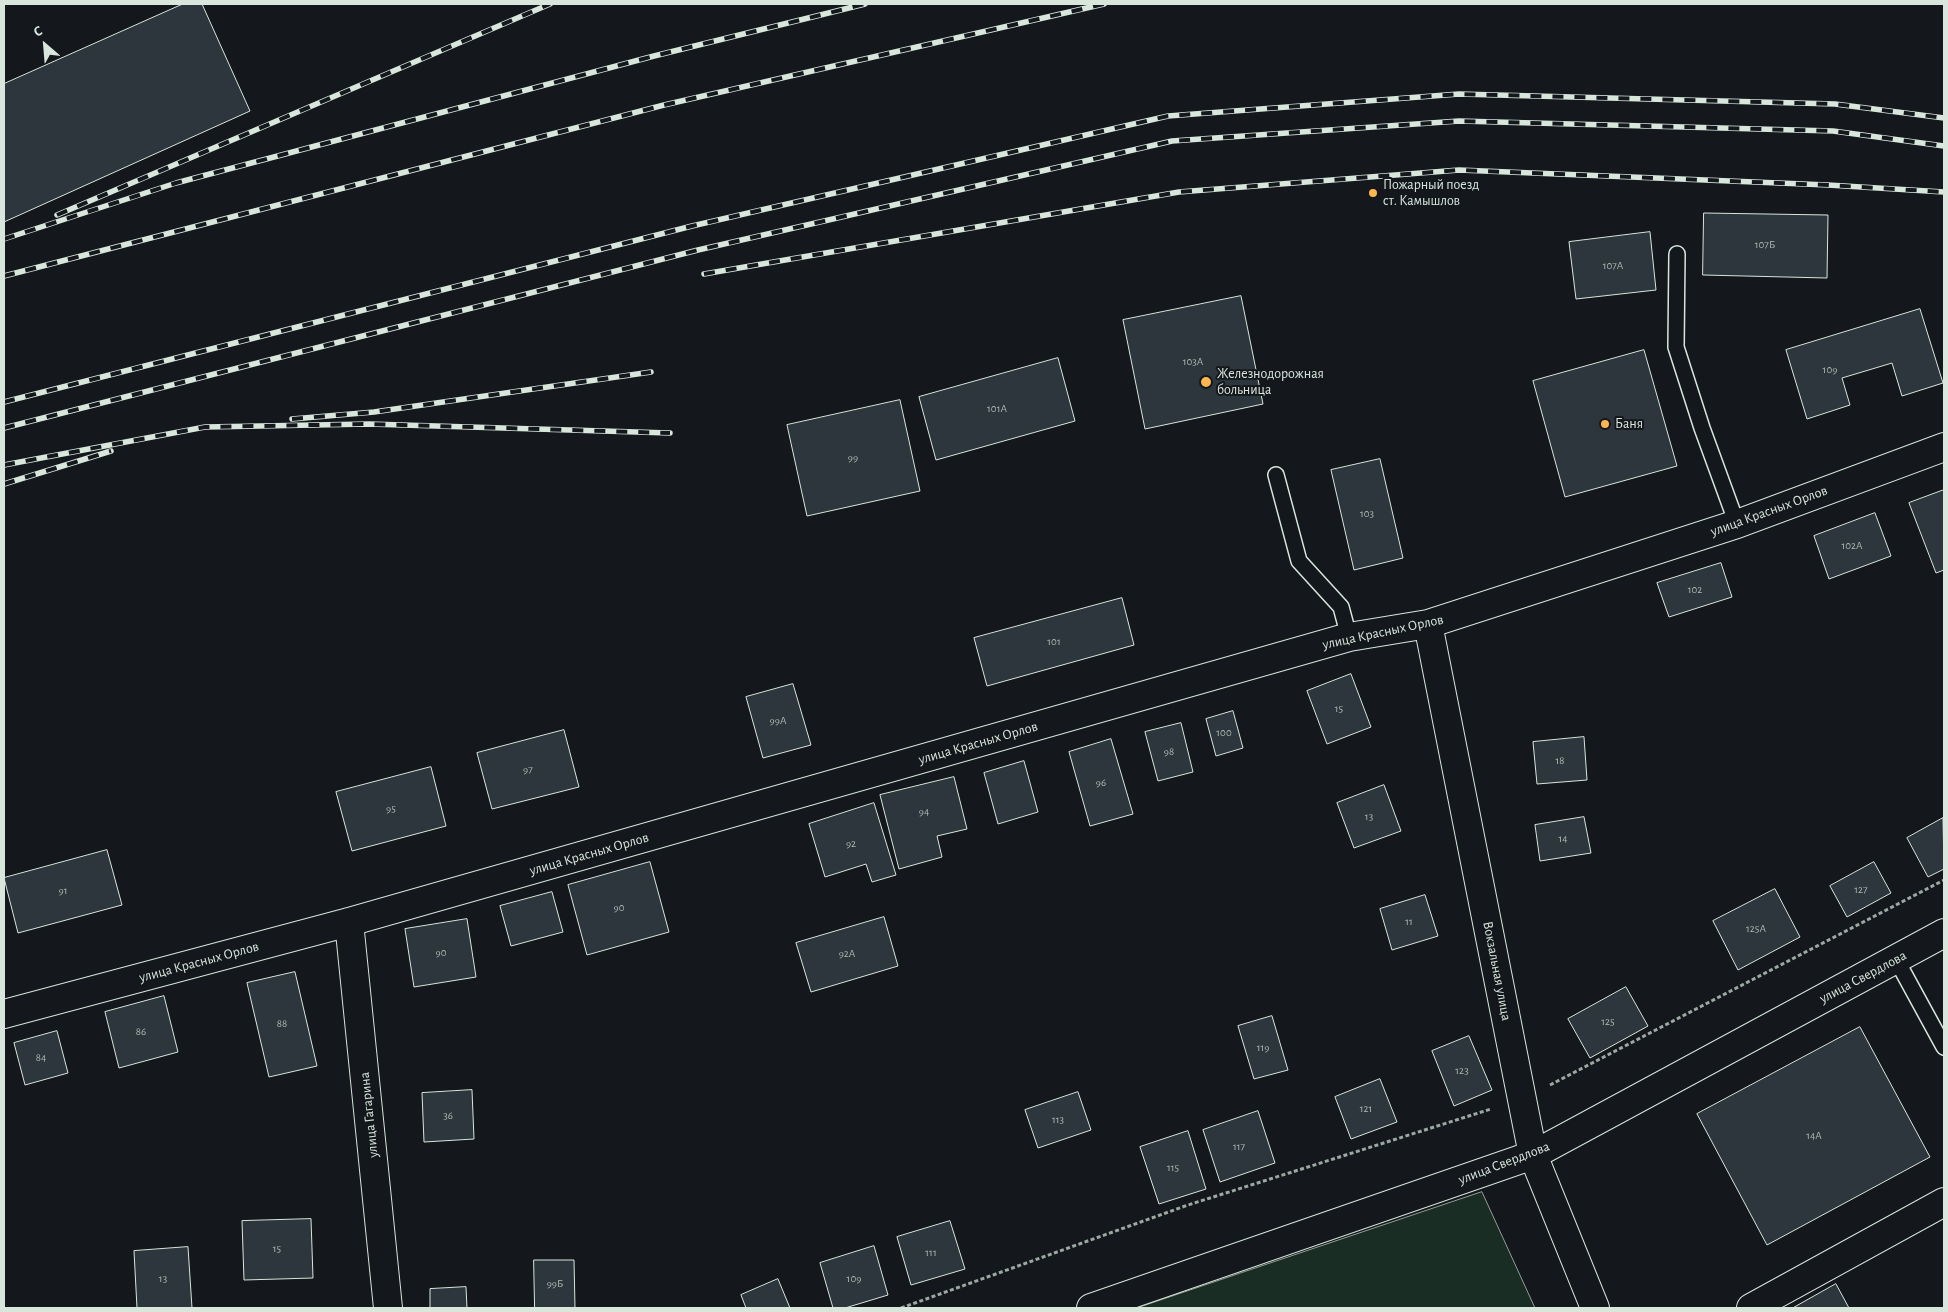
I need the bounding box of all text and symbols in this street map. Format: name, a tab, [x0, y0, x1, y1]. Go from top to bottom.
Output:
north arrow	[20, 20, 70, 70]
text: С	[32, 24, 45, 40]
place label: Пожарный поезд ст. Камышлов	[1383, 177, 1479, 210]
marker: Пожарный поезд ст. Камышлов	[1367, 187, 1379, 199]
house number: 107Б	[1755, 238, 1775, 252]
house number: 107А	[1603, 259, 1623, 273]
house number: 103А	[1183, 355, 1203, 369]
house number: 109	[1823, 363, 1837, 377]
place label: Железнодорожная больница	[1217, 366, 1324, 398]
marker: Железнодорожная больница	[1199, 375, 1213, 389]
house number: 101А	[987, 402, 1007, 416]
place label: Баня	[1615, 416, 1643, 432]
marker: Баня	[1599, 418, 1611, 430]
house number: 99	[848, 451, 858, 465]
street label: улица Красных Орлов	[1708, 482, 1830, 540]
house number: 103	[1360, 507, 1374, 521]
house number: 102А	[1841, 539, 1863, 553]
house number: 102	[1688, 583, 1702, 597]
street label: улица Красных Орлов	[1321, 611, 1445, 653]
house number: 101	[1047, 635, 1061, 649]
house number: 15	[1335, 702, 1343, 716]
house number: 99А	[770, 714, 786, 728]
street label: улица Красных Орлов	[916, 718, 1040, 768]
house number: 100	[1216, 726, 1232, 740]
house number: 98	[1164, 745, 1174, 759]
house number: 18	[1556, 754, 1564, 768]
house number: 97	[523, 763, 533, 777]
house number: 96	[1096, 776, 1106, 790]
house number: 95	[386, 802, 396, 816]
house number: 94	[919, 805, 929, 819]
house number: 13	[1365, 810, 1373, 824]
street label: улица Красных Орлов	[527, 829, 651, 879]
house number: 14	[1558, 832, 1568, 846]
house number: 92	[846, 837, 856, 851]
house number: 127	[1854, 883, 1868, 897]
house number: 91	[59, 884, 67, 898]
house number: 90	[614, 901, 624, 915]
house number: 11	[1405, 915, 1413, 929]
street label: Вокзальная улица	[1479, 920, 1515, 1022]
house number: 125А	[1746, 922, 1766, 936]
street label: улица Красных Орлов	[137, 938, 261, 986]
house number: 90	[436, 946, 446, 960]
house number: 92А	[839, 947, 855, 961]
street label: улица Свердлова	[1817, 947, 1909, 1007]
house number: 125	[1601, 1015, 1615, 1029]
house number: 88	[277, 1017, 287, 1031]
house number: 86	[136, 1025, 146, 1039]
house number: 119	[1257, 1041, 1269, 1055]
house number: 84	[36, 1051, 46, 1065]
house number: 123	[1455, 1064, 1469, 1078]
street label: улица Гагарина	[356, 1071, 382, 1159]
house number: 121	[1360, 1102, 1372, 1116]
house number: 36	[443, 1109, 453, 1123]
house number: 113	[1052, 1113, 1064, 1127]
house number: 14А	[1806, 1129, 1822, 1143]
street label: улица Свердлова	[1456, 1138, 1552, 1188]
house number: 117	[1233, 1140, 1245, 1154]
house number: 115	[1167, 1161, 1179, 1175]
house number: 15	[273, 1242, 281, 1256]
house number: 111	[925, 1246, 937, 1260]
house number: 13	[159, 1272, 167, 1286]
house number: 109	[847, 1272, 861, 1286]
house number: 99Б	[547, 1277, 563, 1291]

